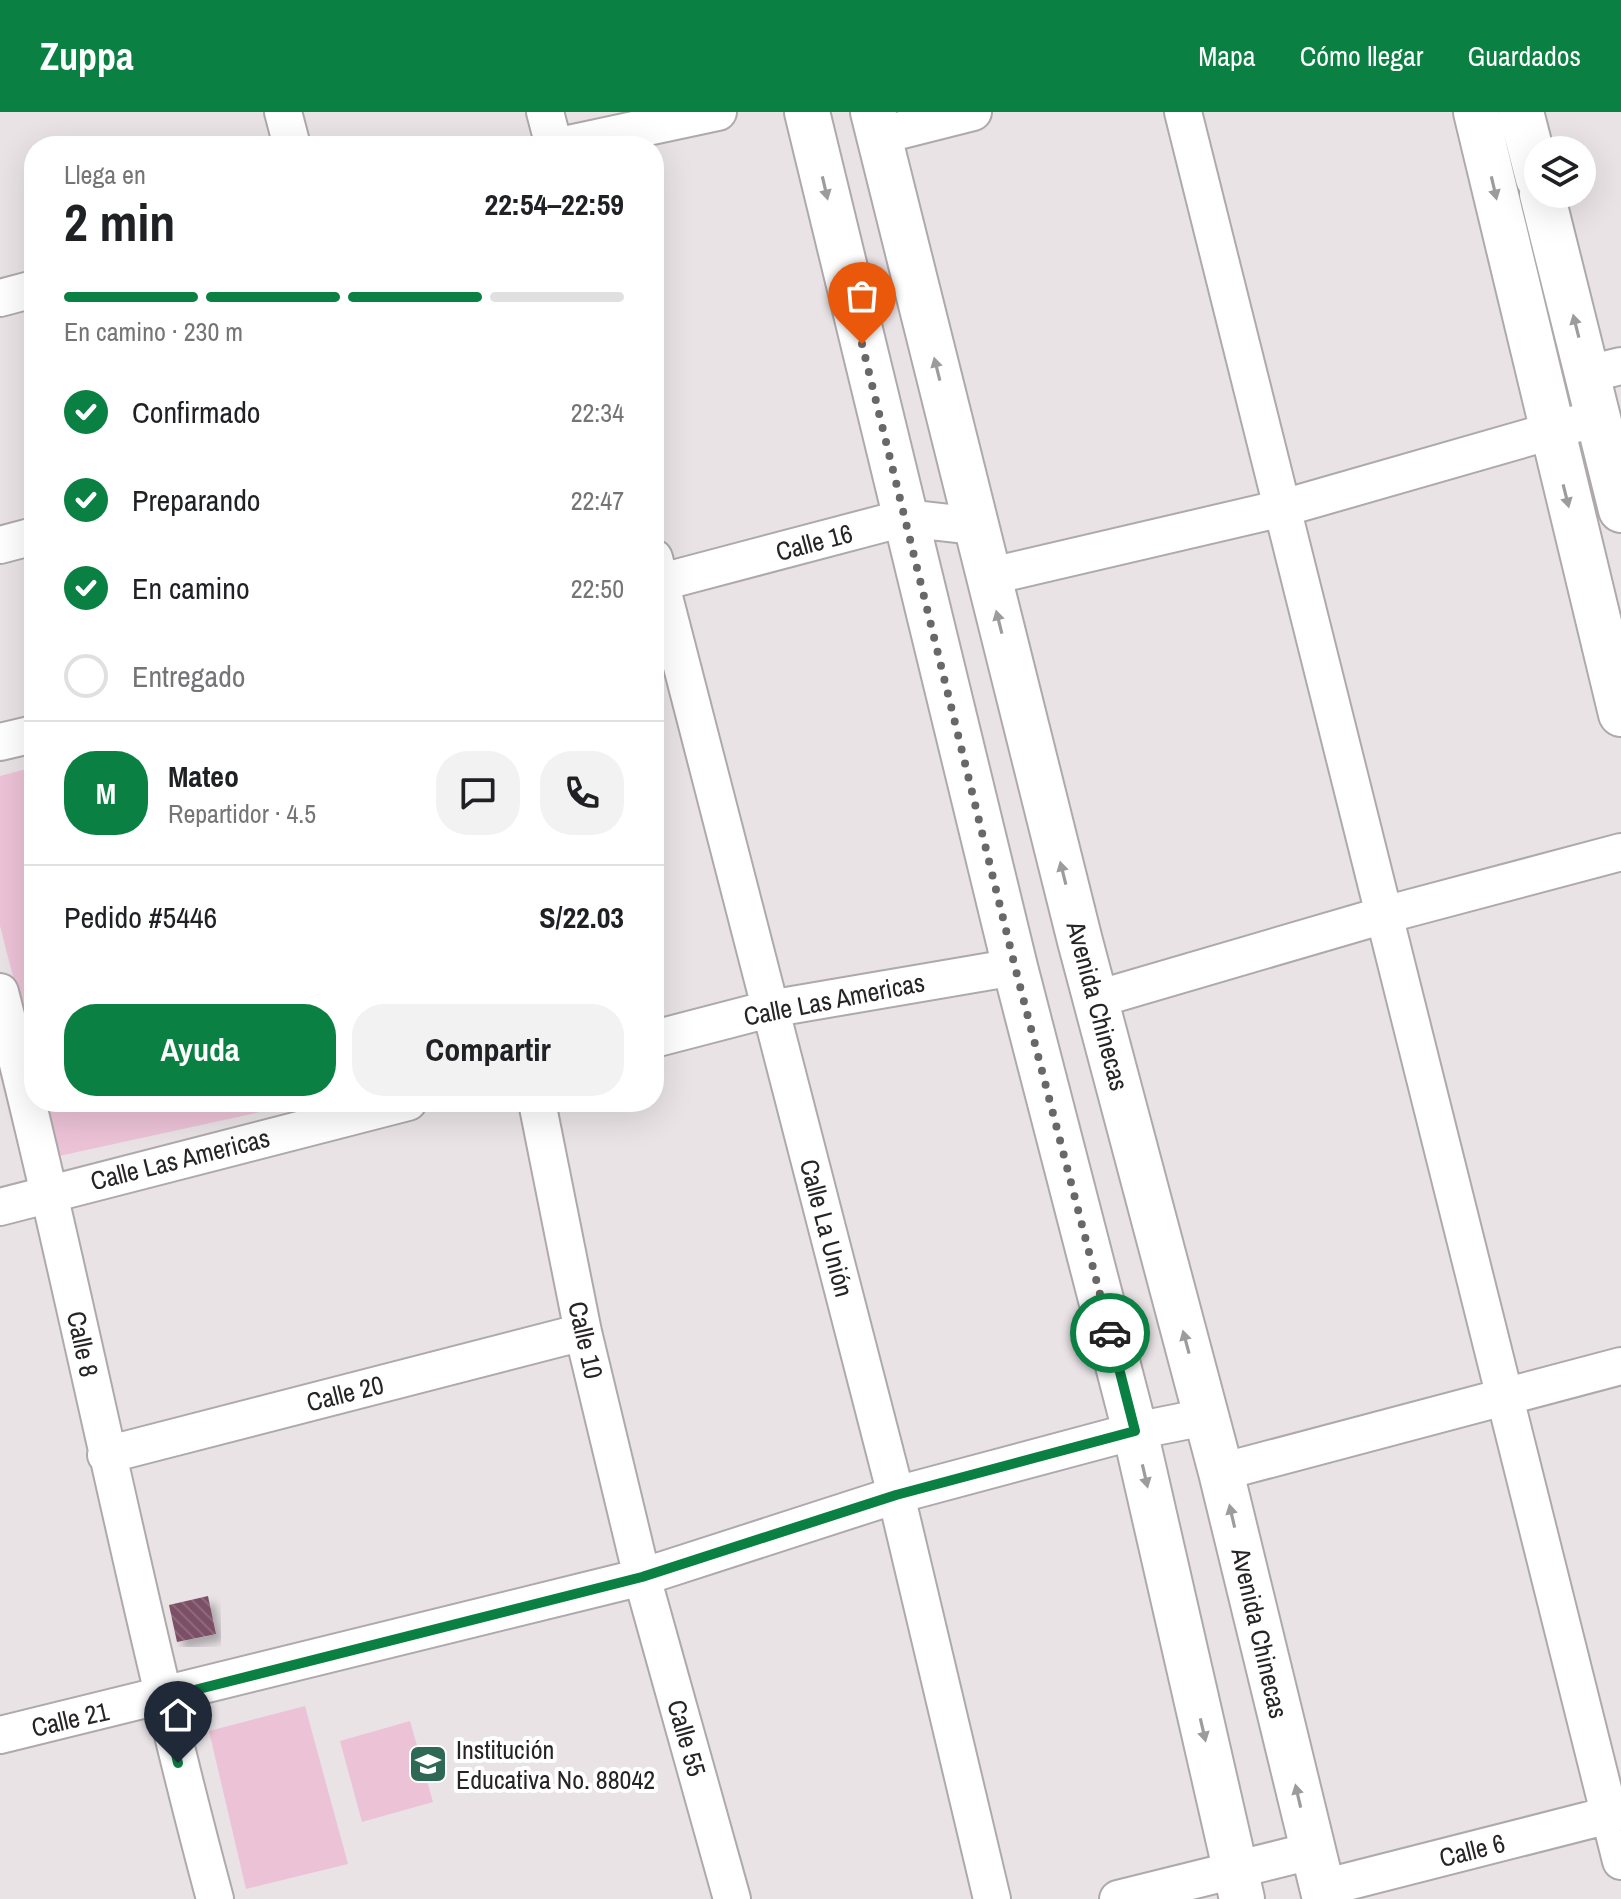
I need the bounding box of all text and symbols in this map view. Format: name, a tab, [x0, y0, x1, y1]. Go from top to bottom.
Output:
text: Zuppa	[40, 31, 133, 82]
text: Mapa	[1198, 37, 1256, 75]
text: Cómo llegar	[1300, 37, 1423, 75]
text: Guardados	[1467, 37, 1581, 75]
map controls	[1524, 136, 1596, 208]
button: layers	[1524, 136, 1596, 208]
text: Llega en	[64, 157, 146, 192]
one-way arrow	[819, 175, 831, 200]
one-way arrow	[1488, 176, 1501, 201]
text: 22:54–22:59	[485, 184, 624, 224]
text: 2 min	[64, 187, 175, 257]
pin	[828, 262, 896, 344]
icon: bag	[840, 274, 884, 318]
one-way arrow	[1569, 313, 1581, 338]
text: En camino · 230 m	[64, 314, 243, 349]
one-way arrow	[930, 357, 942, 382]
icon: check	[64, 390, 108, 434]
text: Confirmado	[132, 392, 261, 432]
text: 22:34	[571, 395, 624, 430]
icon: check	[64, 478, 108, 522]
text: Preparando	[132, 480, 261, 520]
text: 22:47	[571, 483, 624, 518]
one-way arrow	[1561, 483, 1573, 508]
street label: Calle 16	[772, 515, 856, 569]
icon: check	[64, 566, 108, 610]
text: En camino	[132, 568, 250, 608]
text: 22:50	[571, 571, 624, 606]
one-way arrow	[992, 609, 1004, 634]
text: Entregado	[132, 656, 246, 696]
button: chat	[436, 751, 520, 835]
button: phone	[540, 751, 624, 835]
text: Mateo	[168, 756, 239, 796]
text: M	[96, 773, 116, 813]
text: Repartidor · 4.5	[168, 796, 316, 831]
one-way arrow	[1056, 861, 1068, 886]
text: Pedido #5446	[64, 897, 217, 937]
text: S/22.03	[539, 897, 624, 937]
street label: Avenida Chinecas	[1058, 917, 1137, 1095]
street label: Calle Las Americas	[741, 964, 927, 1034]
button: Ayuda	[64, 1004, 336, 1096]
button: Compartir	[352, 1004, 624, 1096]
street label: Calle Las Americas	[87, 1120, 273, 1198]
street label: Calle La Unión	[792, 1155, 862, 1301]
courier	[1070, 1293, 1150, 1373]
street label: Calle 10	[560, 1298, 612, 1382]
street label: Calle 8	[59, 1308, 107, 1380]
icon: car	[1088, 1311, 1132, 1355]
one-way arrow	[1179, 1329, 1191, 1354]
street label: Calle 20	[303, 1367, 387, 1419]
one-way arrow	[1140, 1464, 1152, 1489]
one-way arrow	[1225, 1504, 1237, 1529]
street label: Avenida Chinecas	[1223, 1543, 1297, 1722]
pin	[144, 1681, 212, 1763]
street label: Calle 21	[28, 1693, 112, 1745]
icon: home	[156, 1693, 200, 1737]
street label: Calle 55	[659, 1696, 715, 1780]
one-way arrow	[1197, 1717, 1210, 1742]
place label: Institución Educativa No. 88042	[456, 1732, 655, 1797]
school or university icon: Institución Educativa No. 88042	[407, 1743, 449, 1785]
one-way arrow	[1292, 1784, 1304, 1809]
street label: Calle 6	[1436, 1825, 1508, 1875]

